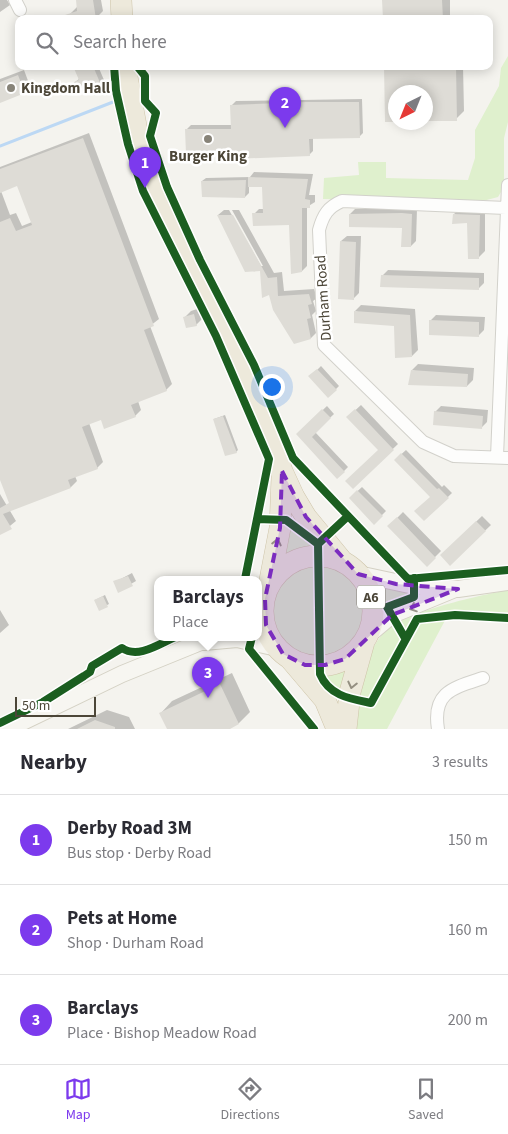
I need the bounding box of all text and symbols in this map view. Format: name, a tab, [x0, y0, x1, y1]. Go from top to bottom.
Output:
search box	[15, 15, 493, 70]
icon: search	[33, 29, 61, 57]
text: Search here	[73, 29, 167, 56]
place label: Kingdom Hall	[21, 78, 111, 99]
marker: Kingdom Hall	[5, 82, 17, 94]
north arrow	[388, 85, 433, 130]
pin: 2	[269, 87, 301, 128]
marker: Burger King	[202, 133, 214, 145]
place label: Burger King	[169, 146, 247, 167]
pin: 1	[129, 147, 161, 188]
street label: Durham Road	[310, 254, 337, 342]
your location	[259, 374, 285, 400]
one-way arrow	[271, 538, 282, 547]
popup	[154, 576, 262, 641]
text: Barclays	[172, 584, 244, 611]
road number: A6	[357, 586, 385, 608]
one-way arrow	[409, 602, 418, 612]
text: Place	[172, 611, 208, 633]
pin: 3	[192, 657, 224, 698]
one-way arrow	[347, 680, 358, 689]
scale bar	[15, 694, 96, 717]
text: 50 m	[22, 696, 50, 716]
text: Nearby	[20, 747, 87, 777]
text: 3 results	[432, 751, 488, 773]
text: Derby Road 3M	[67, 815, 192, 842]
text: 1	[32, 829, 40, 851]
text: 150 m	[448, 829, 488, 851]
text: Bus stop · Derby Road	[67, 842, 212, 864]
text: Pets at Home	[67, 905, 177, 932]
text: 2	[32, 919, 40, 941]
text: 160 m	[448, 919, 488, 941]
text: Shop · Durham Road	[67, 932, 204, 954]
text: Barclays	[67, 995, 139, 1022]
text: 3	[32, 1009, 40, 1031]
text: 200 m	[448, 1009, 488, 1031]
text: Place · Bishop Meadow Road	[67, 1022, 257, 1044]
tab: Map	[64, 1075, 92, 1125]
tab: Directions	[220, 1075, 280, 1125]
tab: Saved	[408, 1075, 444, 1125]

